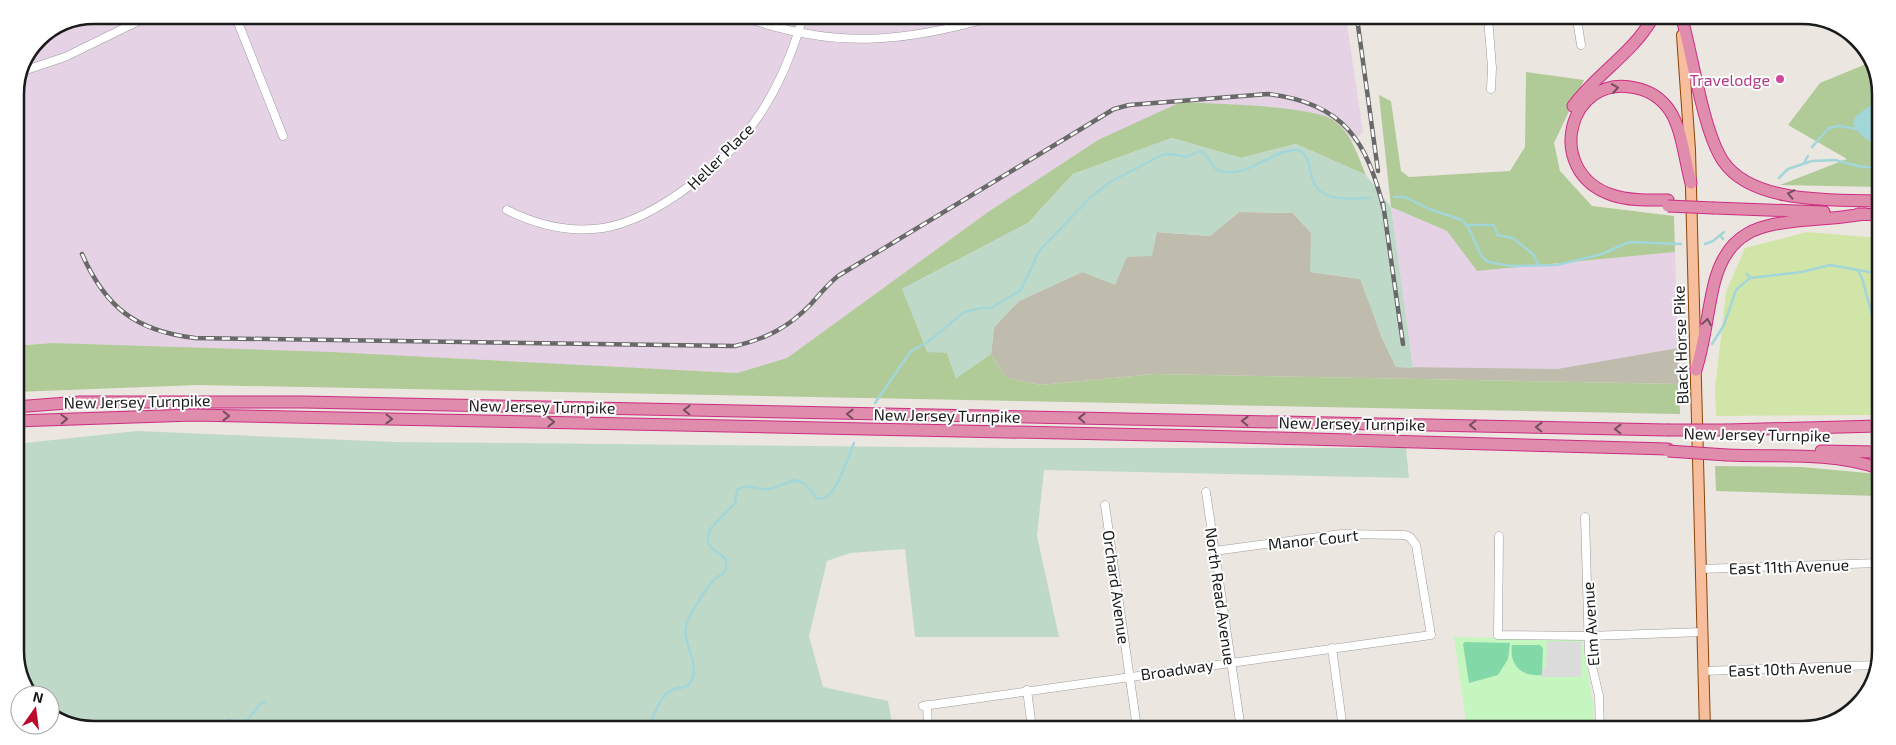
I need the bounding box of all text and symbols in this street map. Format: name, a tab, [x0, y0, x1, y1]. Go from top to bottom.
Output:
place label: Travelodge	[1690, 70, 1770, 89]
marker: Travelodge	[1774, 73, 1786, 85]
one-way arrow	[1612, 83, 1620, 94]
street label: Heller Place	[683, 119, 757, 193]
one-way arrow	[1786, 190, 1795, 200]
street label: Black Horse Pike	[1668, 285, 1692, 405]
one-way arrow	[1701, 318, 1712, 326]
street label: New Jersey Turnpike	[63, 390, 211, 412]
street label: New Jersey Turnpike	[468, 395, 616, 417]
street label: New Jersey Turnpike	[873, 404, 1021, 426]
one-way arrow	[683, 405, 691, 415]
one-way arrow	[846, 409, 854, 419]
one-way arrow	[223, 410, 231, 421]
street label: New Jersey Turnpike	[1278, 412, 1426, 434]
one-way arrow	[1078, 413, 1086, 423]
one-way arrow	[60, 414, 68, 424]
one-way arrow	[386, 414, 393, 424]
one-way arrow	[1241, 416, 1248, 426]
one-way arrow	[547, 417, 555, 428]
one-way arrow	[1468, 420, 1476, 430]
one-way arrow	[1535, 422, 1543, 432]
one-way arrow	[1614, 423, 1622, 434]
street label: New Jersey Turnpike	[1683, 423, 1831, 445]
street label: Manor Court	[1267, 525, 1359, 553]
street label: North Read Avenue	[1202, 526, 1240, 666]
street label: Orchard Avenue	[1100, 529, 1134, 645]
street label: East 11th Avenue	[1728, 554, 1850, 578]
street label: Elm Avenue	[1578, 581, 1602, 667]
street label: Broadway	[1139, 654, 1215, 684]
street label: East 10th Avenue	[1728, 656, 1852, 680]
north arrow	[10, 685, 60, 735]
text: N	[31, 687, 45, 706]

